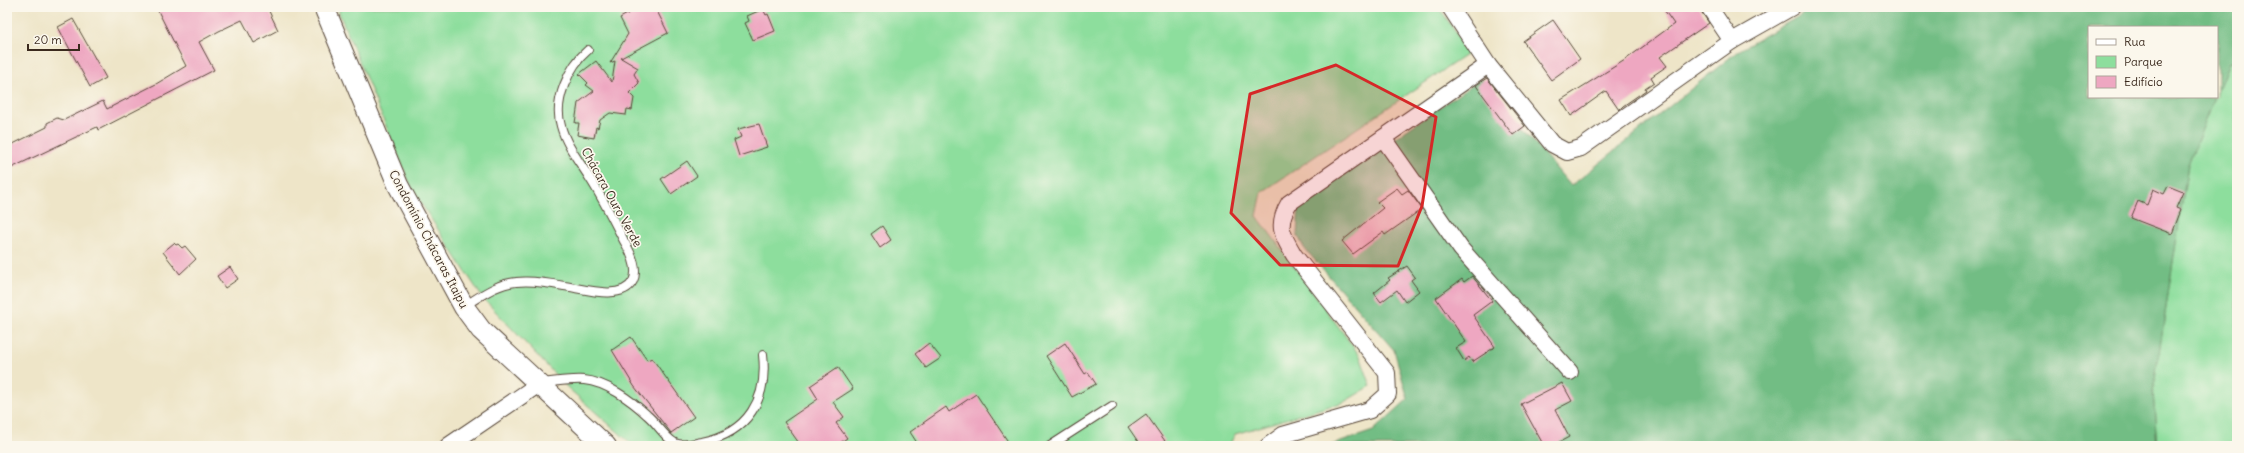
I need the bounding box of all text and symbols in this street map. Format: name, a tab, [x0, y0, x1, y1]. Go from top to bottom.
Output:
scale bar	[28, 26, 79, 52]
legend	[2088, 26, 2218, 98]
text: 20 m	[34, 32, 62, 47]
text: Rua	[2124, 34, 2146, 49]
text: Parque	[2124, 54, 2163, 69]
text: Edifício	[2124, 74, 2163, 89]
street label: Chácara Ouro Verde	[578, 145, 646, 249]
street label: Condomínio Chácaras Itaipu	[386, 167, 472, 311]

